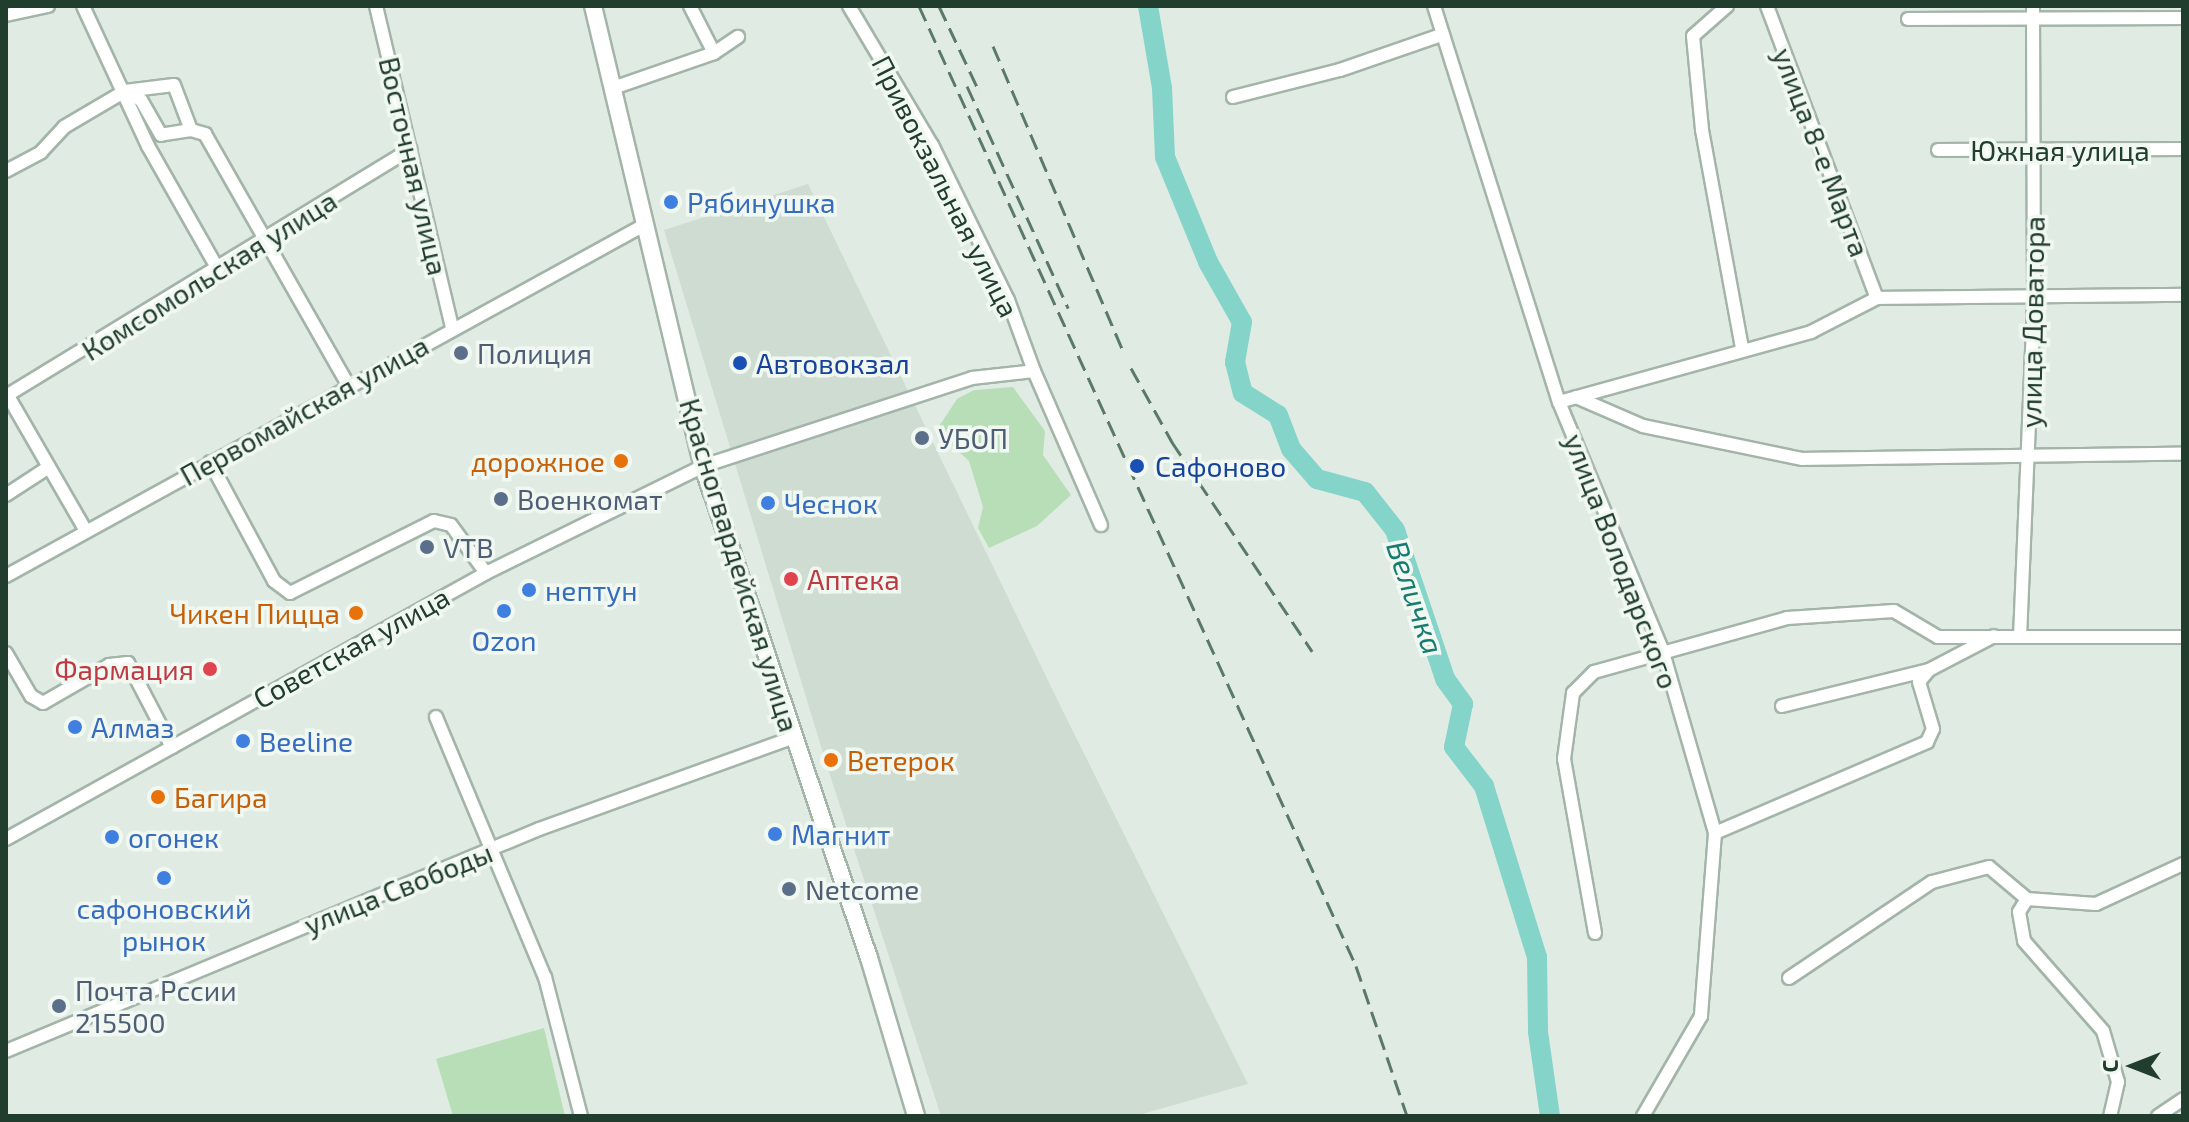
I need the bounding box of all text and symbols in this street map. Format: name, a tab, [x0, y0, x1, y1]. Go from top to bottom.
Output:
street label: улица 8-е Марта	[1767, 43, 1877, 261]
street label: Привокзальная улица	[865, 50, 1027, 322]
street label: Восточная улица	[373, 54, 455, 278]
street label: Южная улица	[1970, 133, 2150, 167]
street label: Комсомольская улица	[76, 183, 342, 367]
place label: Рябинушка	[687, 185, 835, 219]
marker: Рябинушка	[662, 193, 680, 211]
street label: улица Доватора	[2013, 216, 2051, 428]
street label: Первомайская улица	[174, 328, 434, 492]
place label: Полиция	[477, 336, 592, 370]
marker: Полиция	[452, 344, 470, 362]
place label: Автовокзал	[756, 346, 910, 380]
marker: Автовокзал	[731, 354, 749, 372]
street label: Красногвардейская улица	[673, 394, 807, 736]
place label: УБОП	[938, 421, 1008, 455]
marker: УБОП	[913, 429, 931, 447]
street label: улица Володарского	[1558, 429, 1686, 693]
place label: дорожное	[471, 444, 605, 478]
place label: Сафоново	[1155, 449, 1286, 483]
marker: дорожное	[612, 452, 630, 470]
marker: Сафоново	[1126, 455, 1148, 477]
place label: Военкомат	[517, 482, 663, 516]
place label: Чеснок	[784, 486, 878, 520]
marker: Военкомат	[492, 490, 510, 508]
marker: Чеснок	[759, 494, 777, 512]
place label: VTB	[443, 530, 494, 564]
water label: Величка	[1380, 535, 1452, 659]
marker: VTB	[418, 538, 436, 556]
place label: Аптека	[807, 562, 900, 596]
marker: Аптека	[782, 570, 800, 588]
place label: нептун	[545, 573, 637, 607]
street label: Советская улица	[247, 579, 455, 715]
marker: нептун	[520, 581, 538, 599]
place label: Чикен Пицца	[170, 596, 340, 630]
marker: Ozon	[495, 602, 513, 620]
marker: Чикен Пицца	[347, 604, 365, 622]
place label: Ozon	[471, 623, 537, 657]
place label: Фармация	[55, 652, 194, 686]
marker: Фармация	[201, 660, 219, 678]
place label: Алмаз	[91, 710, 174, 744]
marker: Алмаз	[66, 718, 84, 736]
place label: Beeline	[259, 724, 353, 758]
marker: Beeline	[234, 732, 252, 750]
place label: Ветерок	[847, 743, 955, 777]
marker: Ветерок	[822, 751, 840, 769]
place label: Багира	[174, 780, 267, 814]
marker: Багира	[149, 788, 167, 806]
place label: Магнит	[791, 817, 890, 851]
place label: огонек	[128, 820, 219, 854]
marker: Магнит	[766, 825, 784, 843]
marker: огонек	[103, 828, 121, 846]
street label: улица Свободы	[299, 835, 497, 941]
marker: сафоновский рынок	[155, 869, 173, 887]
place label: Netcome	[805, 872, 919, 906]
marker: Netcome	[780, 880, 798, 898]
place label: сафоновский рынок	[77, 891, 251, 957]
place label: Почта Рссии 215500	[75, 973, 237, 1039]
marker: Почта Рссии 215500	[50, 997, 68, 1015]
north arrow	[2093, 1026, 2173, 1106]
text: С	[2096, 1060, 2122, 1072]

